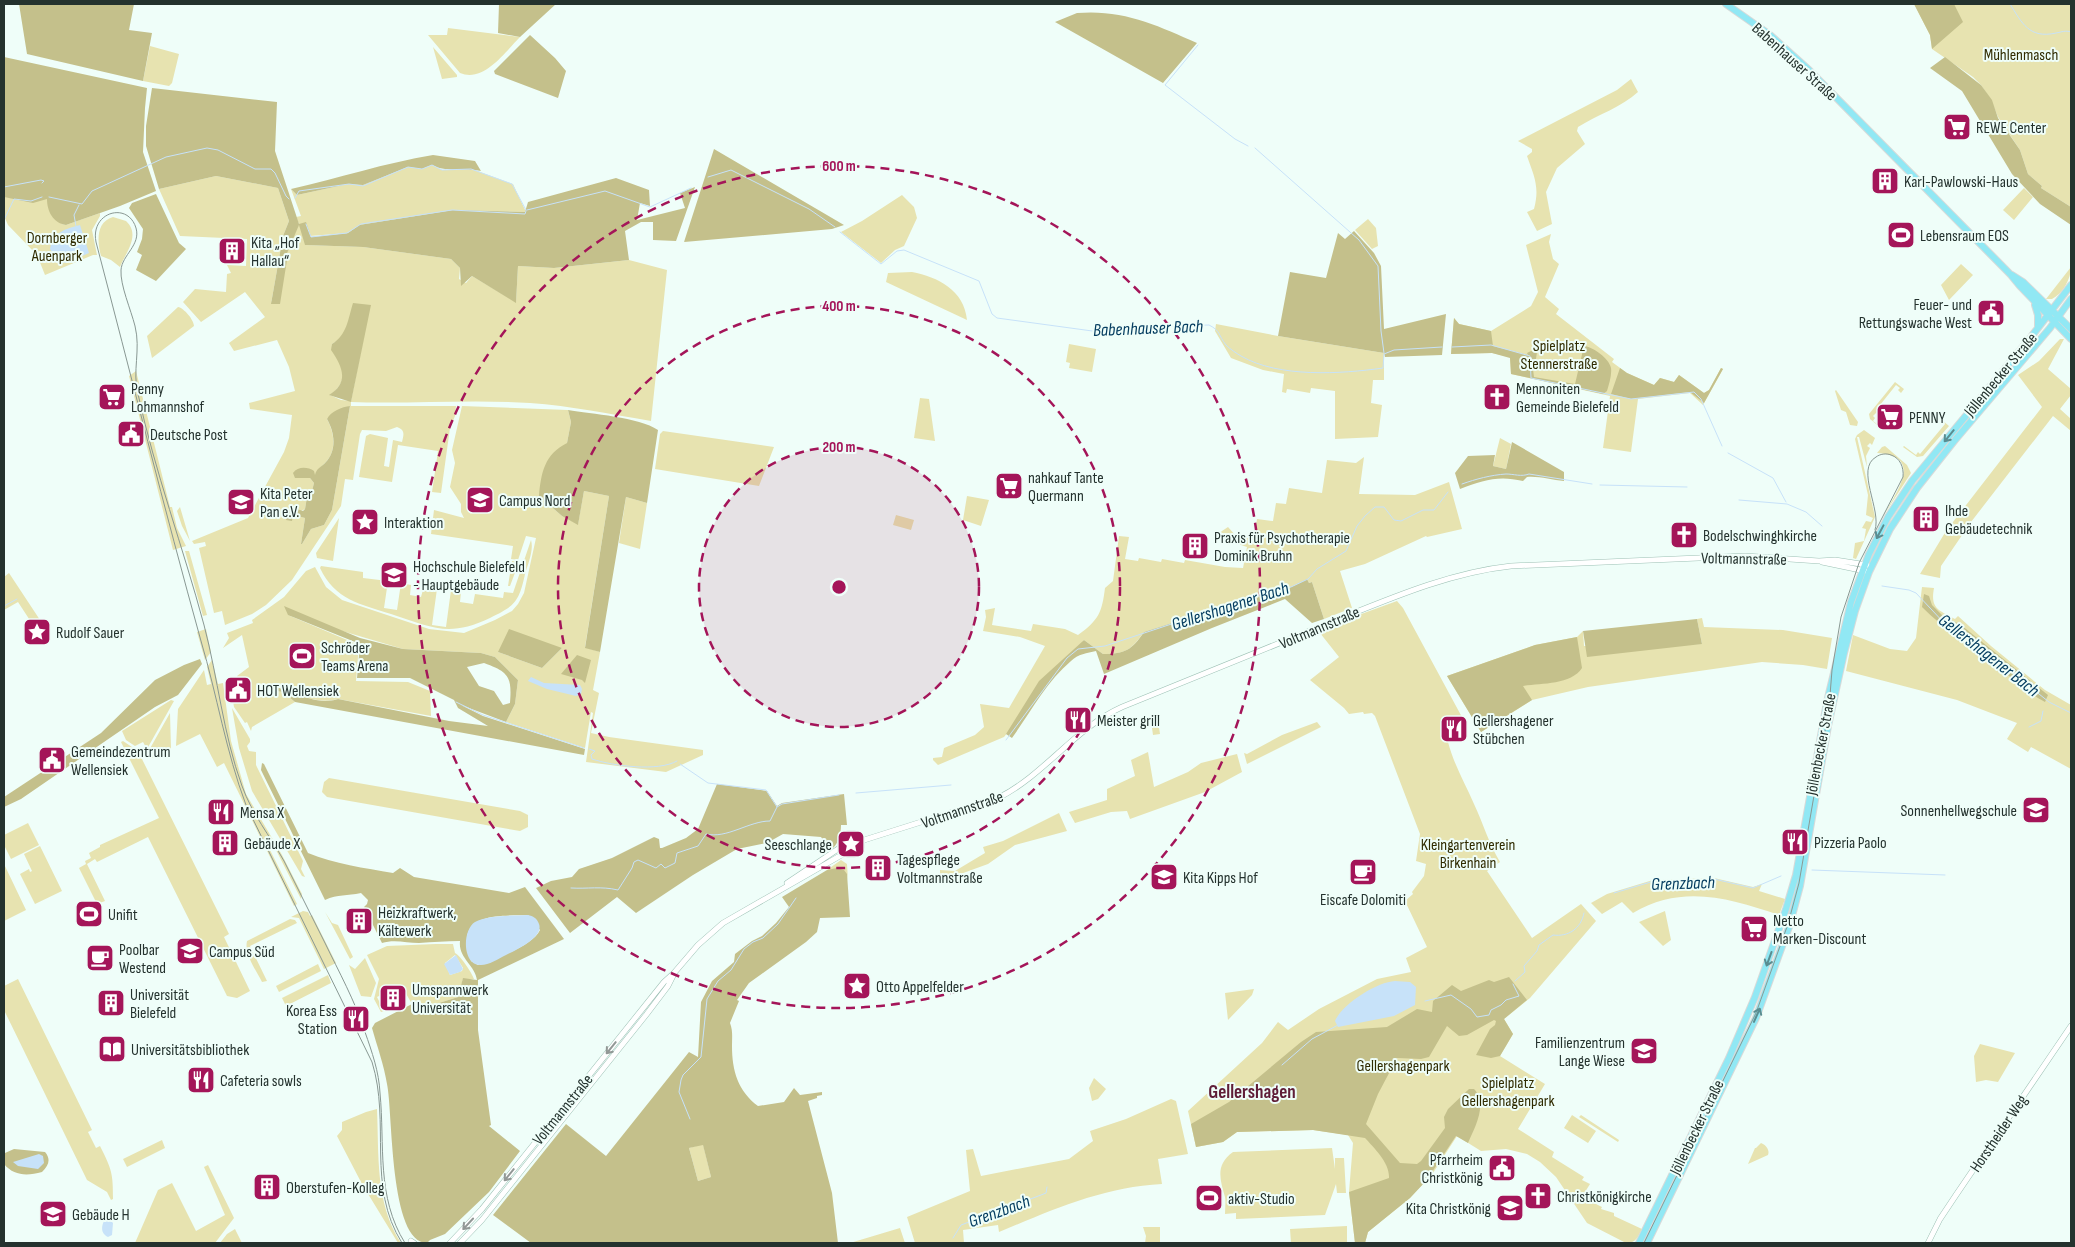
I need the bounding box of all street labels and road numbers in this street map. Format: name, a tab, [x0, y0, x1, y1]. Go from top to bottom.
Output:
street label: Babenhauser Straße	[1748, 19, 1840, 105]
street label: Jöllenbecker Straße	[1960, 329, 2042, 421]
street label: Voltmannstraße	[1701, 549, 1787, 570]
street label: Voltmannstraße	[1276, 603, 1363, 654]
street label: Jöllenbecker Straße	[1802, 692, 1841, 798]
street label: Voltmannstraße	[919, 788, 1006, 833]
street label: Voltmannstraße	[529, 1071, 597, 1149]
street label: Jöllenbecker Straße	[1666, 1077, 1729, 1179]
street label: Horstheider Weg	[1966, 1092, 2032, 1176]

